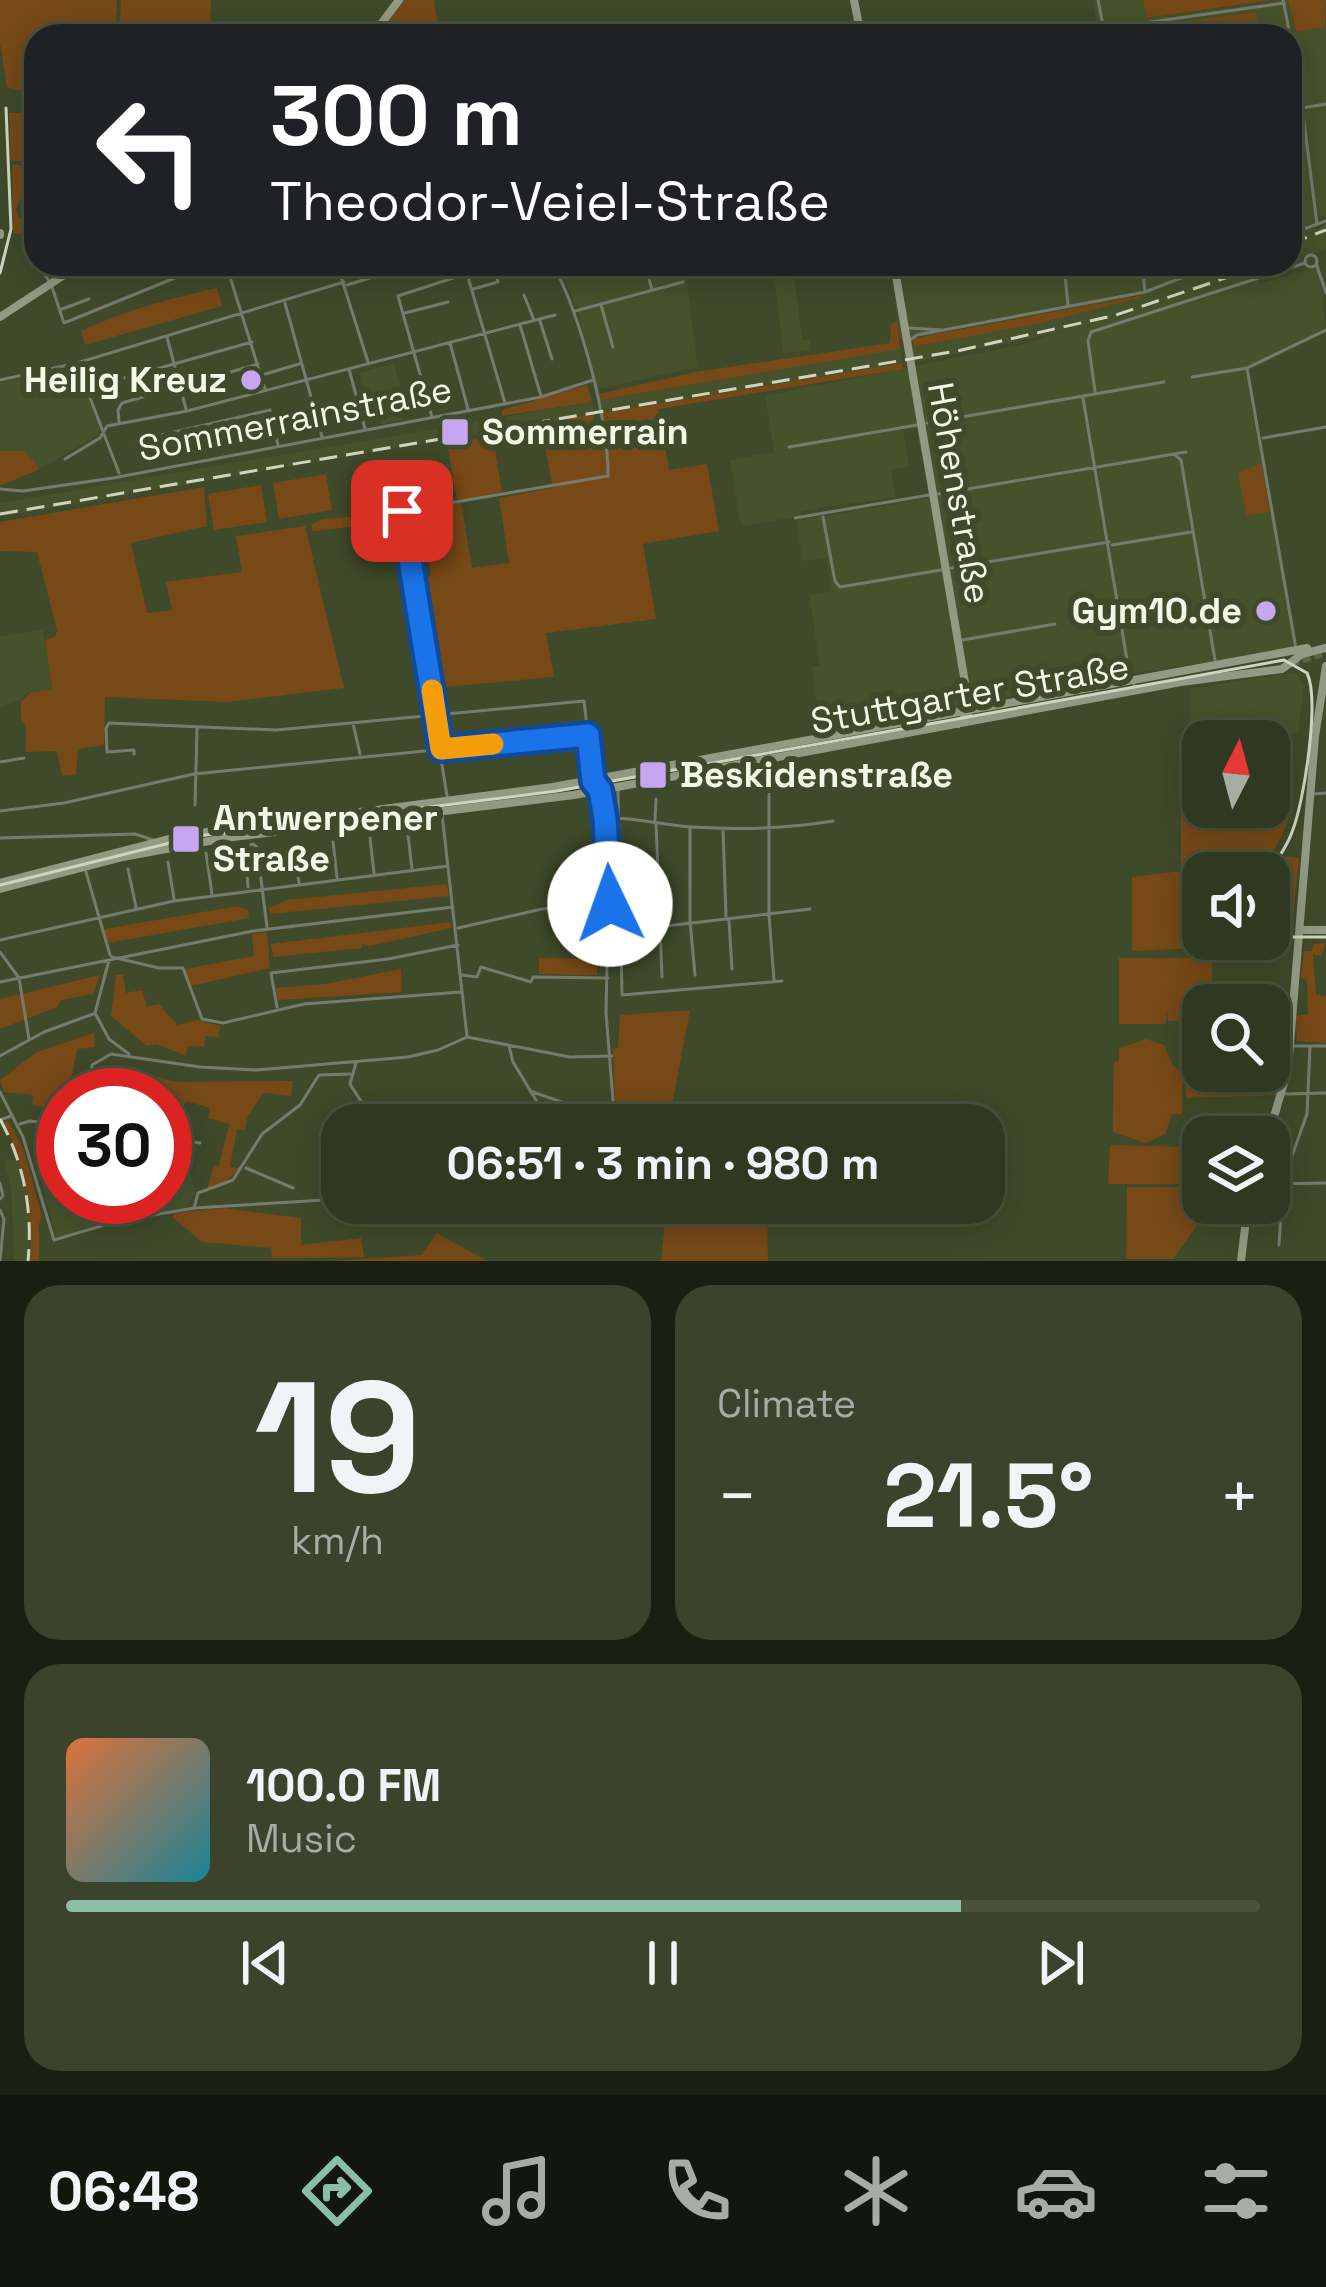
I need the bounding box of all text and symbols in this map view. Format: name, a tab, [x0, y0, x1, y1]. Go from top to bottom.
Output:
text: 300 m	[270, 62, 523, 170]
icon: left	[72, 72, 228, 228]
text: Theodor-Veiel-Straße	[270, 167, 830, 236]
place label: Heilig Kreuz	[24, 357, 227, 403]
street label: Sommerrainstraße	[134, 366, 456, 472]
marker: Heilig Kreuz	[238, 367, 264, 393]
street label: Höhenstraße	[917, 379, 1001, 607]
place label: Sommerrain	[482, 409, 689, 455]
marker: Sommerrain	[439, 416, 471, 448]
pin	[351, 460, 453, 562]
icon: arrive	[369, 478, 435, 544]
place label: Gym10.de	[1072, 588, 1242, 634]
marker: Gym10.de	[1253, 598, 1279, 624]
street label: Stuttgarter Straße	[807, 643, 1133, 745]
north arrow	[1182, 720, 1290, 828]
map controls	[1182, 720, 1290, 1224]
place label: Beskidenstraße	[680, 752, 953, 798]
marker: Beskidenstraße	[637, 759, 669, 791]
place label: Antwerpener Straße	[213, 795, 438, 882]
marker: Antwerpener Straße	[170, 823, 202, 855]
position arrow	[547, 841, 673, 967]
button: sound	[1182, 852, 1290, 960]
button: search	[1182, 984, 1290, 1092]
speed limit sign: 30	[36, 1068, 192, 1224]
button: layers	[1182, 1116, 1290, 1224]
text: 06:51 · 3 min · 980 m	[447, 1135, 880, 1192]
text: 19	[254, 1338, 421, 1538]
text: Climate	[717, 1379, 856, 1428]
text: 21.5°	[883, 1438, 1094, 1553]
text: −	[717, 1454, 758, 1538]
text: +	[1219, 1454, 1260, 1538]
text: km/h	[291, 1516, 384, 1565]
text: 100.0 FM	[246, 1757, 441, 1814]
text: Music	[246, 1814, 357, 1863]
icon: previous	[232, 1930, 298, 1996]
icon: pause	[630, 1930, 696, 1996]
icon: next	[1028, 1930, 1094, 1996]
icon: directions	[295, 2149, 379, 2233]
icon: music	[475, 2149, 559, 2233]
icon: phone	[655, 2149, 739, 2233]
icon: climate	[834, 2149, 918, 2233]
icon: car	[1014, 2149, 1098, 2233]
icon: filters	[1194, 2149, 1278, 2233]
text: 06:48	[48, 2157, 199, 2226]

